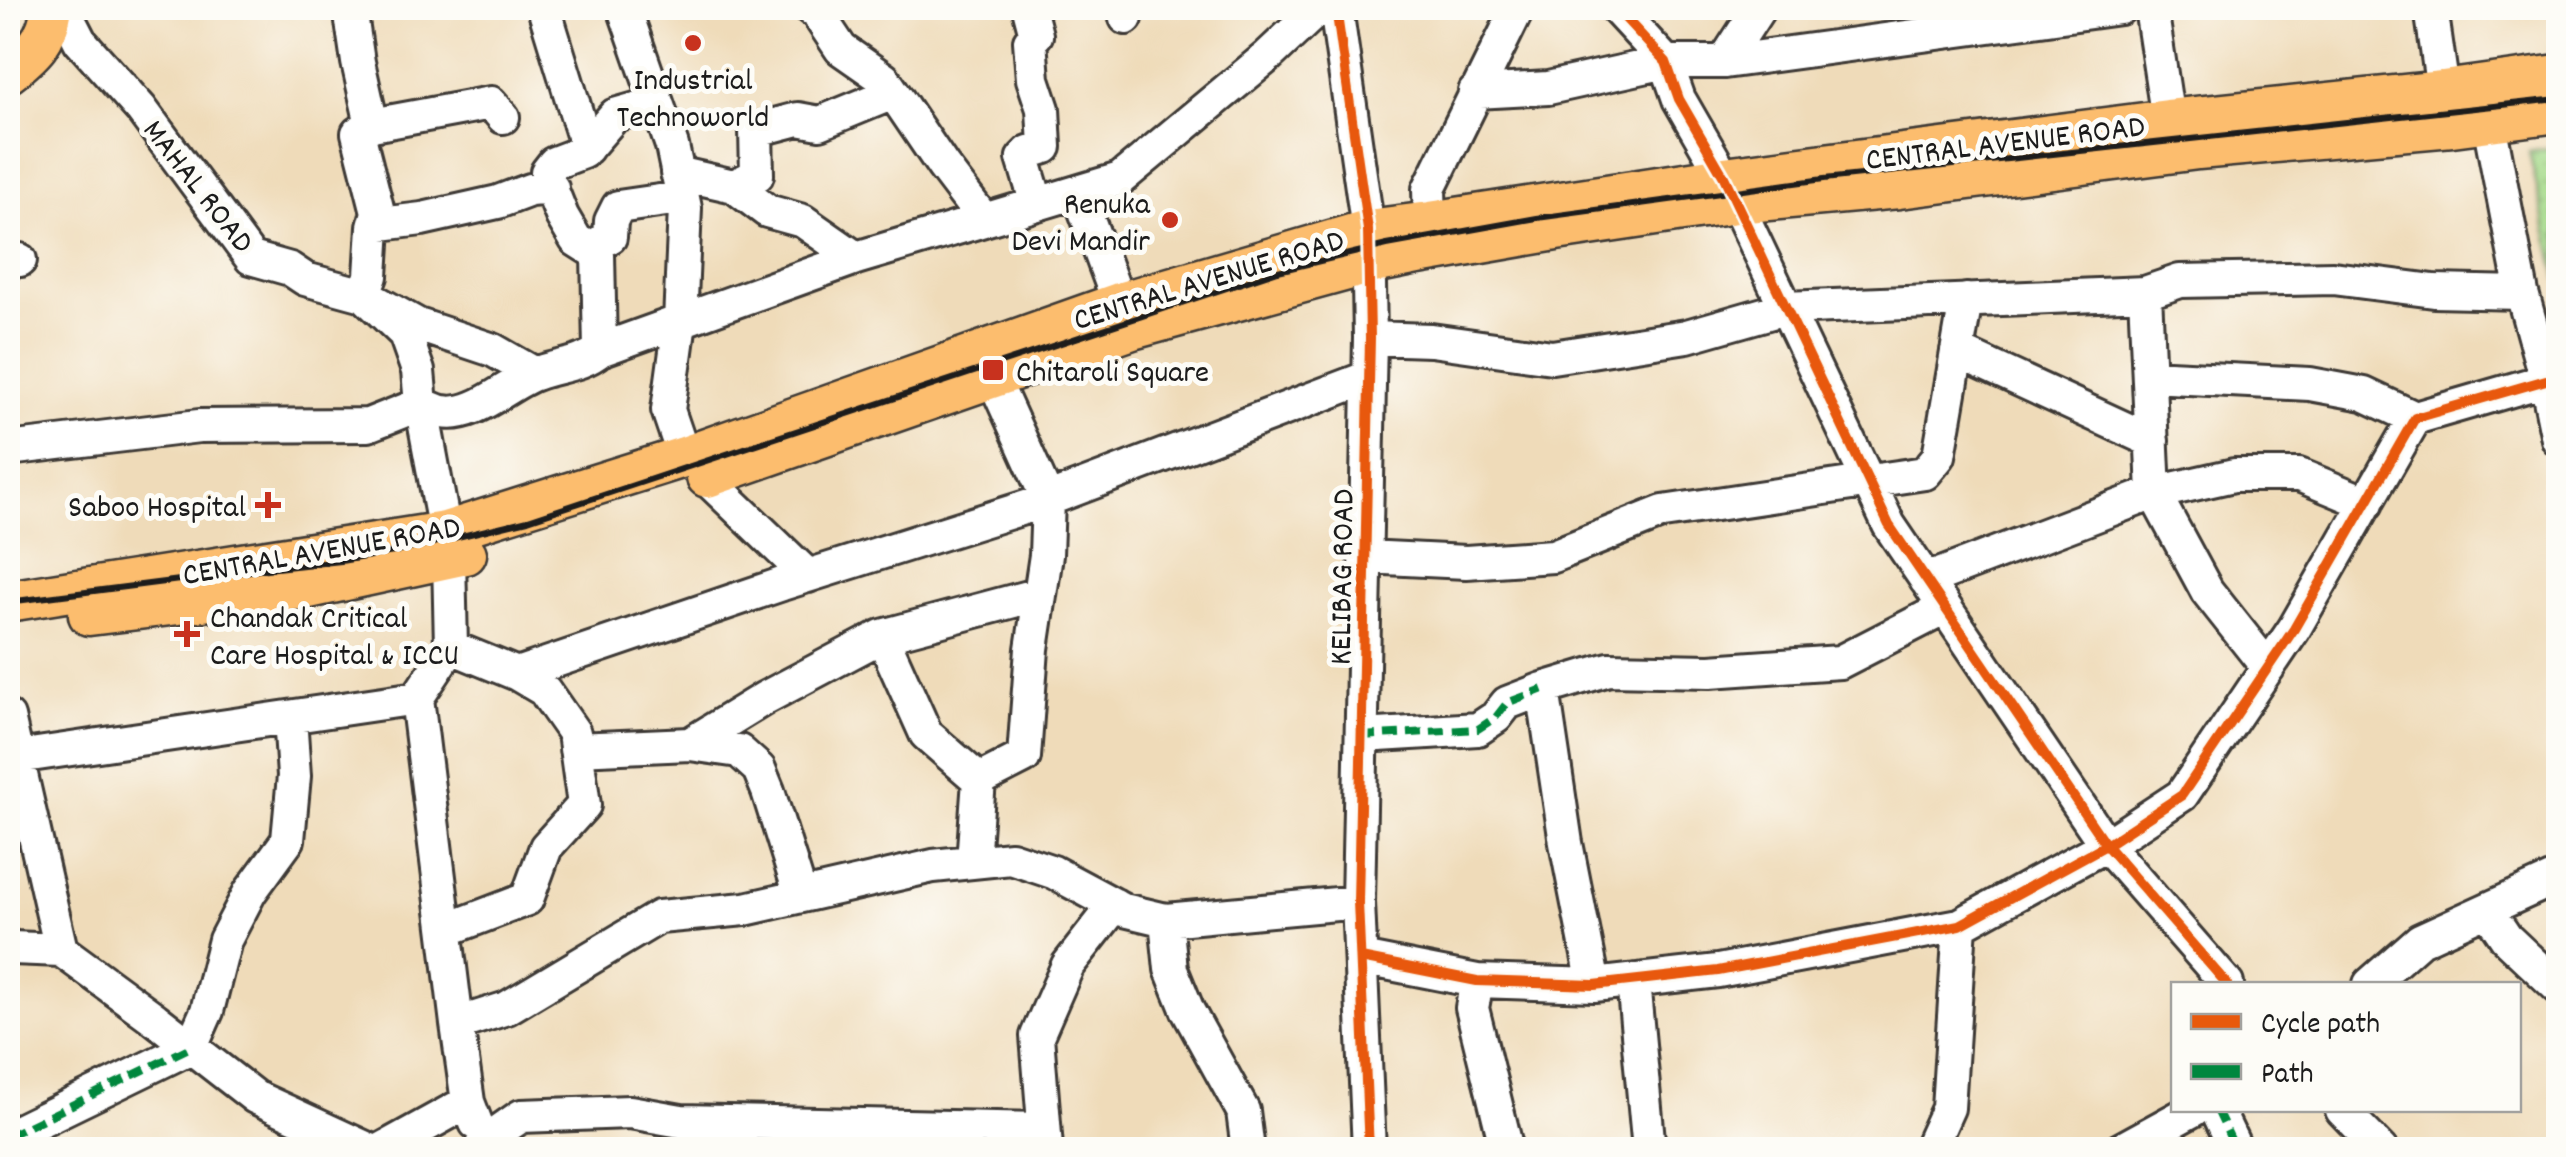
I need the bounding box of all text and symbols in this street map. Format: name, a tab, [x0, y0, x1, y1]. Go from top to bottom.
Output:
marker: Industrial Technoworld	[682, 32, 704, 54]
place label: Industrial Technoworld	[617, 60, 769, 143]
street label: CENTRAL AVENUE ROAD	[1863, 106, 2148, 186]
street label: MAHAL ROAD	[129, 111, 263, 265]
place label: Renuka Devi Mandir	[1012, 184, 1151, 267]
marker: Renuka Devi Mandir	[1159, 209, 1181, 231]
street label: CENTRAL AVENUE ROAD	[1068, 220, 1350, 346]
place label: Chitaroli Square	[1016, 352, 1209, 398]
marker: Chitaroli Square	[980, 357, 1006, 383]
place label: Saboo Hospital	[68, 487, 246, 533]
street label: KELIBAG ROAD	[1320, 489, 1370, 666]
marker: Saboo Hospital	[255, 492, 281, 518]
street label: CENTRAL AVENUE ROAD	[180, 507, 464, 601]
place label: Chandak Critical Care Hospital & ICCU	[210, 598, 459, 681]
marker: Chandak Critical Care Hospital & ICCU	[174, 621, 200, 647]
legend	[2171, 982, 2521, 1112]
text: Cycle path	[2261, 1005, 2380, 1048]
text: Path	[2261, 1055, 2314, 1098]

